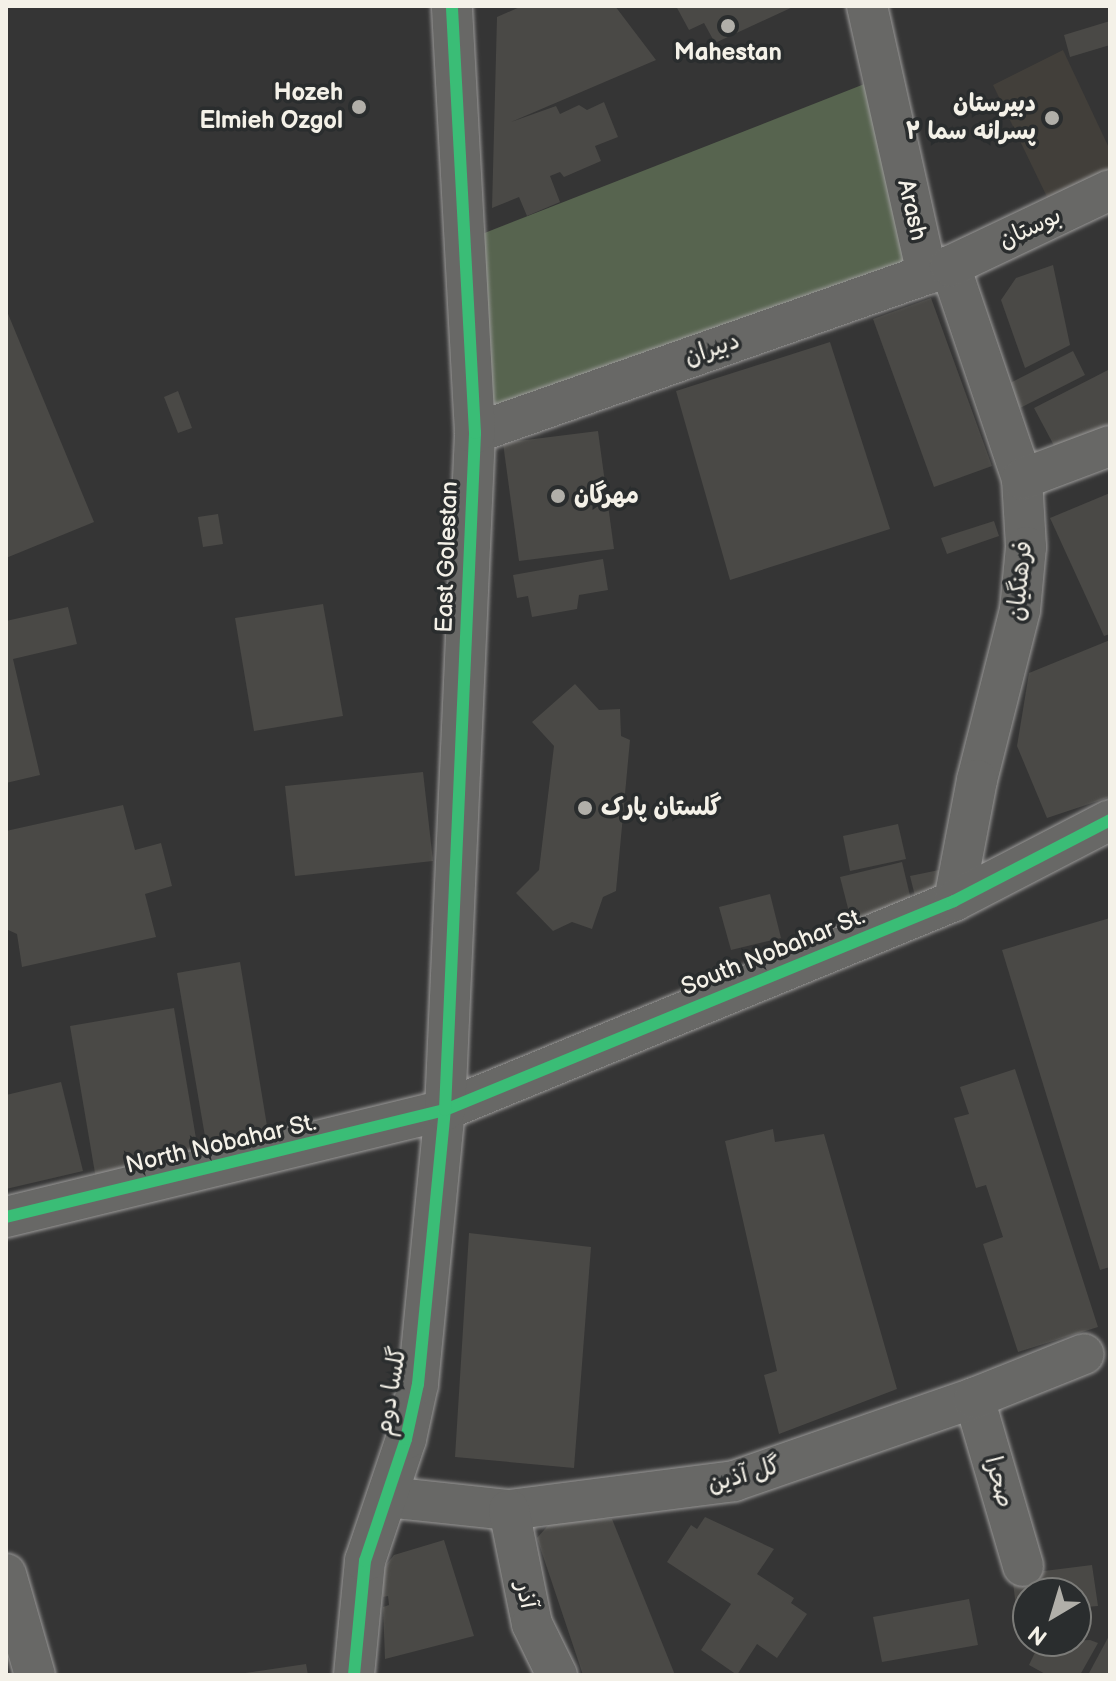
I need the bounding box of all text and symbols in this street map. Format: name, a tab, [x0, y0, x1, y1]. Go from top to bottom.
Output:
marker: Mahestan	[719, 17, 737, 35]
place label: Mahestan	[674, 39, 782, 67]
place label: Hozeh Elmieh Ozgol	[200, 79, 343, 135]
place label: دبیرستان پسرانه سما ۲	[905, 90, 1036, 146]
marker: Hozeh Elmieh Ozgol	[350, 98, 368, 116]
marker: دبیرستان پسرانه سما ۲	[1043, 109, 1061, 127]
street label: Arash	[891, 177, 933, 243]
street label: بوستان	[994, 201, 1066, 255]
street label: دبیران	[681, 326, 743, 372]
street label: East Golestan	[430, 481, 464, 633]
place label: مهرگان	[574, 482, 639, 510]
marker: مهرگان	[549, 487, 567, 505]
street label: فرهنگیان	[1001, 540, 1039, 622]
place label: گلستان پارک	[601, 794, 721, 822]
marker: گلستان پارک	[576, 799, 594, 817]
street label: South Nobahar St.	[677, 902, 869, 1002]
street label: North Nobahar St.	[123, 1108, 319, 1180]
street label: گلسا دوم	[369, 1344, 413, 1438]
street label: گل آذین	[704, 1451, 784, 1499]
street label: صحرا	[978, 1453, 1020, 1511]
north arrow	[1012, 1577, 1092, 1657]
street label: آذر	[509, 1579, 543, 1611]
text: N	[1023, 1619, 1053, 1650]

